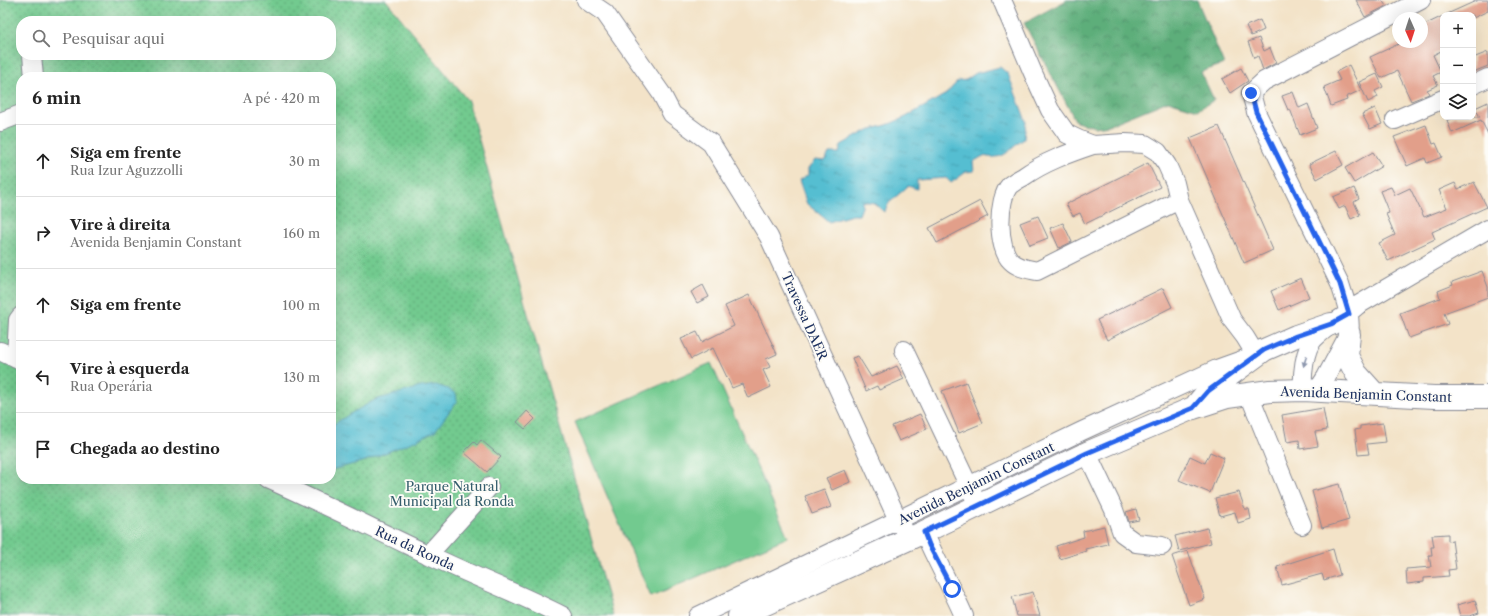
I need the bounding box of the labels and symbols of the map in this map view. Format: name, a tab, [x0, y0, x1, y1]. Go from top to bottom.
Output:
north arrow	[1392, 12, 1428, 48]
route end	[1242, 84, 1260, 102]
street label: Travessa DAER	[778, 270, 832, 364]
one-way arrow	[1302, 355, 1308, 367]
street label: Avenida Benjamin Constant	[1279, 383, 1452, 405]
street label: Avenida Benjamin Constant	[894, 438, 1057, 528]
park label: Parque Natural Municipal da Ronda	[390, 478, 514, 509]
street label: Rua da Ronda	[373, 523, 457, 573]
route start	[943, 580, 961, 598]

